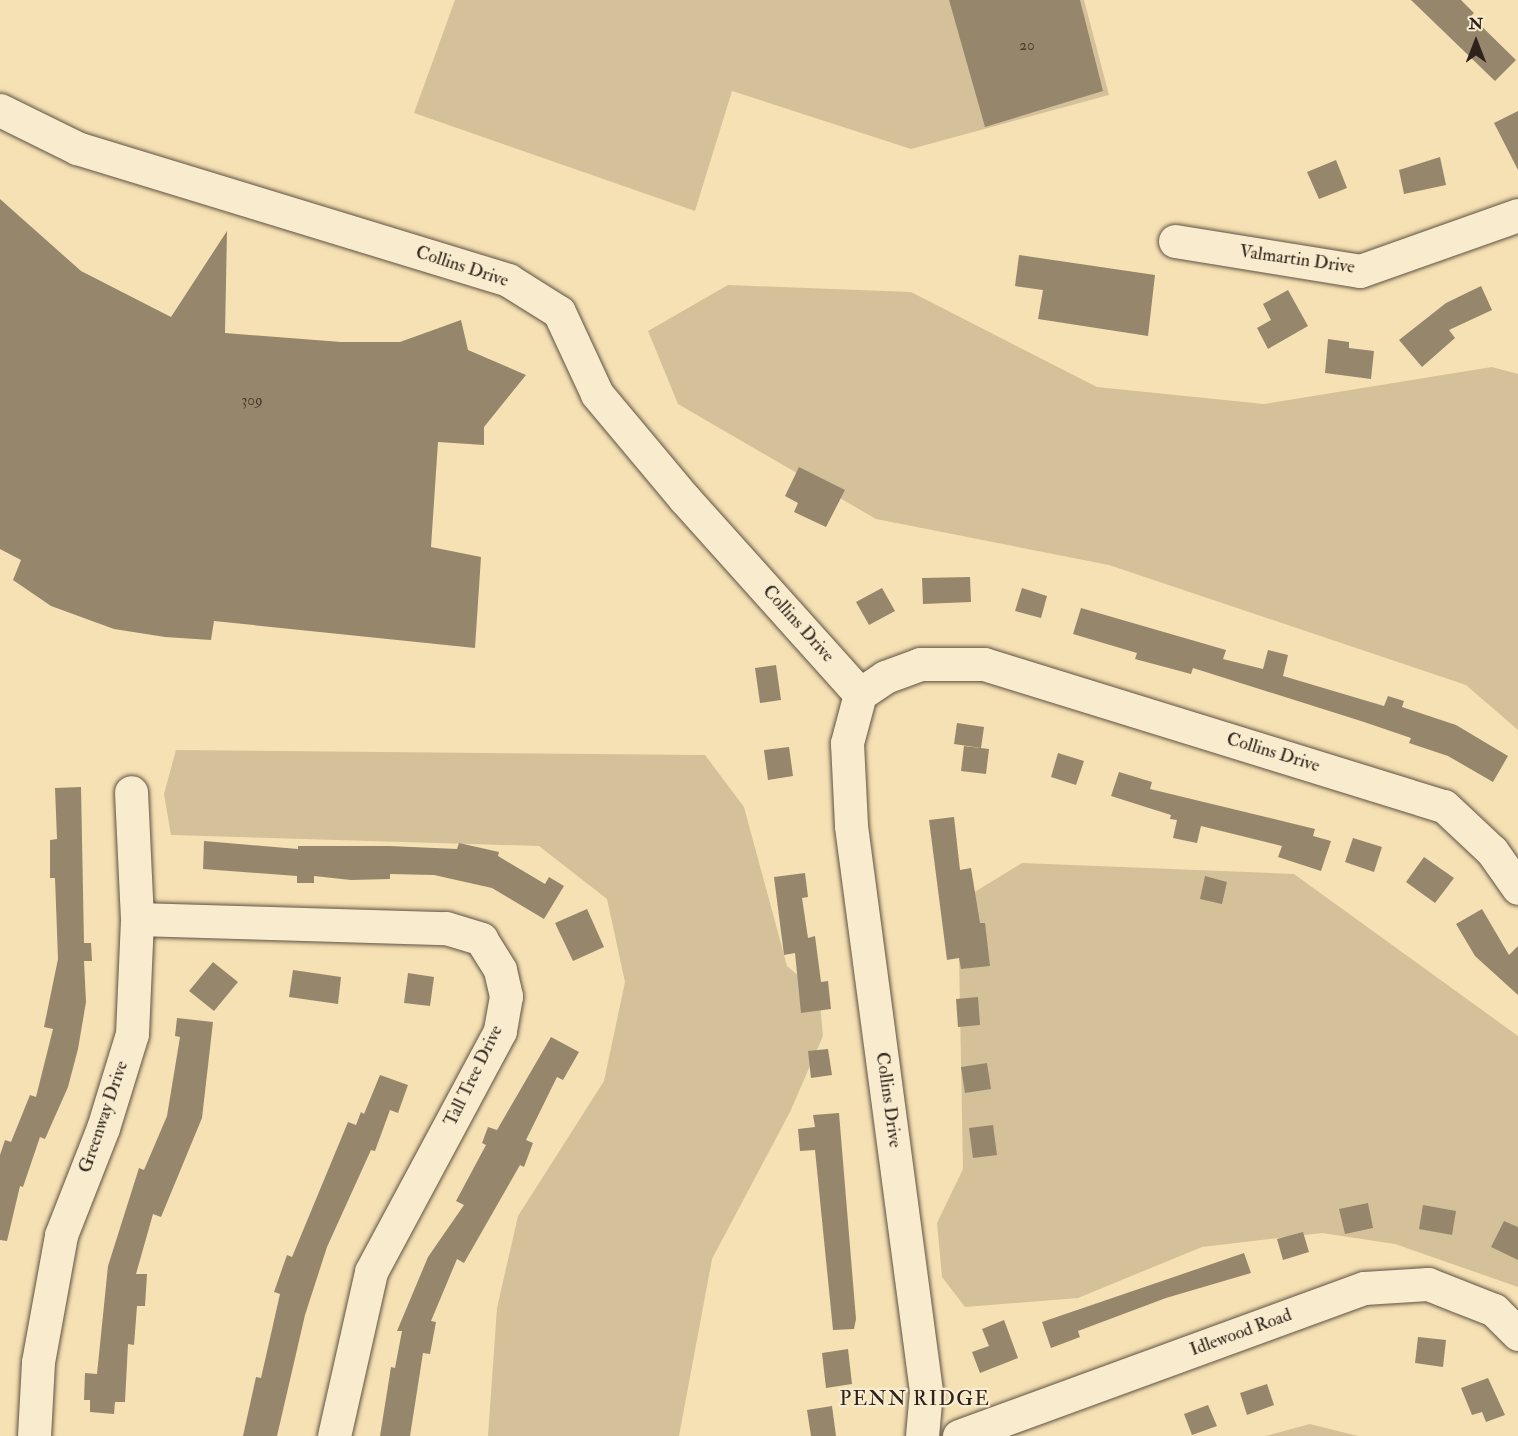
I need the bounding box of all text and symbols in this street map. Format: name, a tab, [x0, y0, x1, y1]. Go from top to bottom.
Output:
north arrow	[1446, 12, 1506, 72]
text: N	[1469, 14, 1483, 34]
house number: 20	[1019, 37, 1035, 55]
street label: Valmartin Drive	[1238, 241, 1356, 279]
street label: Collins Drive	[413, 242, 511, 292]
house number: 309	[241, 392, 263, 410]
street label: Collins Drive	[758, 581, 838, 667]
street label: Collins Drive	[1224, 729, 1322, 777]
street label: Tall Tree Drive	[440, 1022, 508, 1130]
street label: Collins Drive	[871, 1051, 905, 1149]
street label: Greenway Drive	[75, 1058, 133, 1176]
street label: Idlewood Road	[1187, 1305, 1295, 1361]
district label: PENN RIDGE	[839, 1386, 991, 1410]

